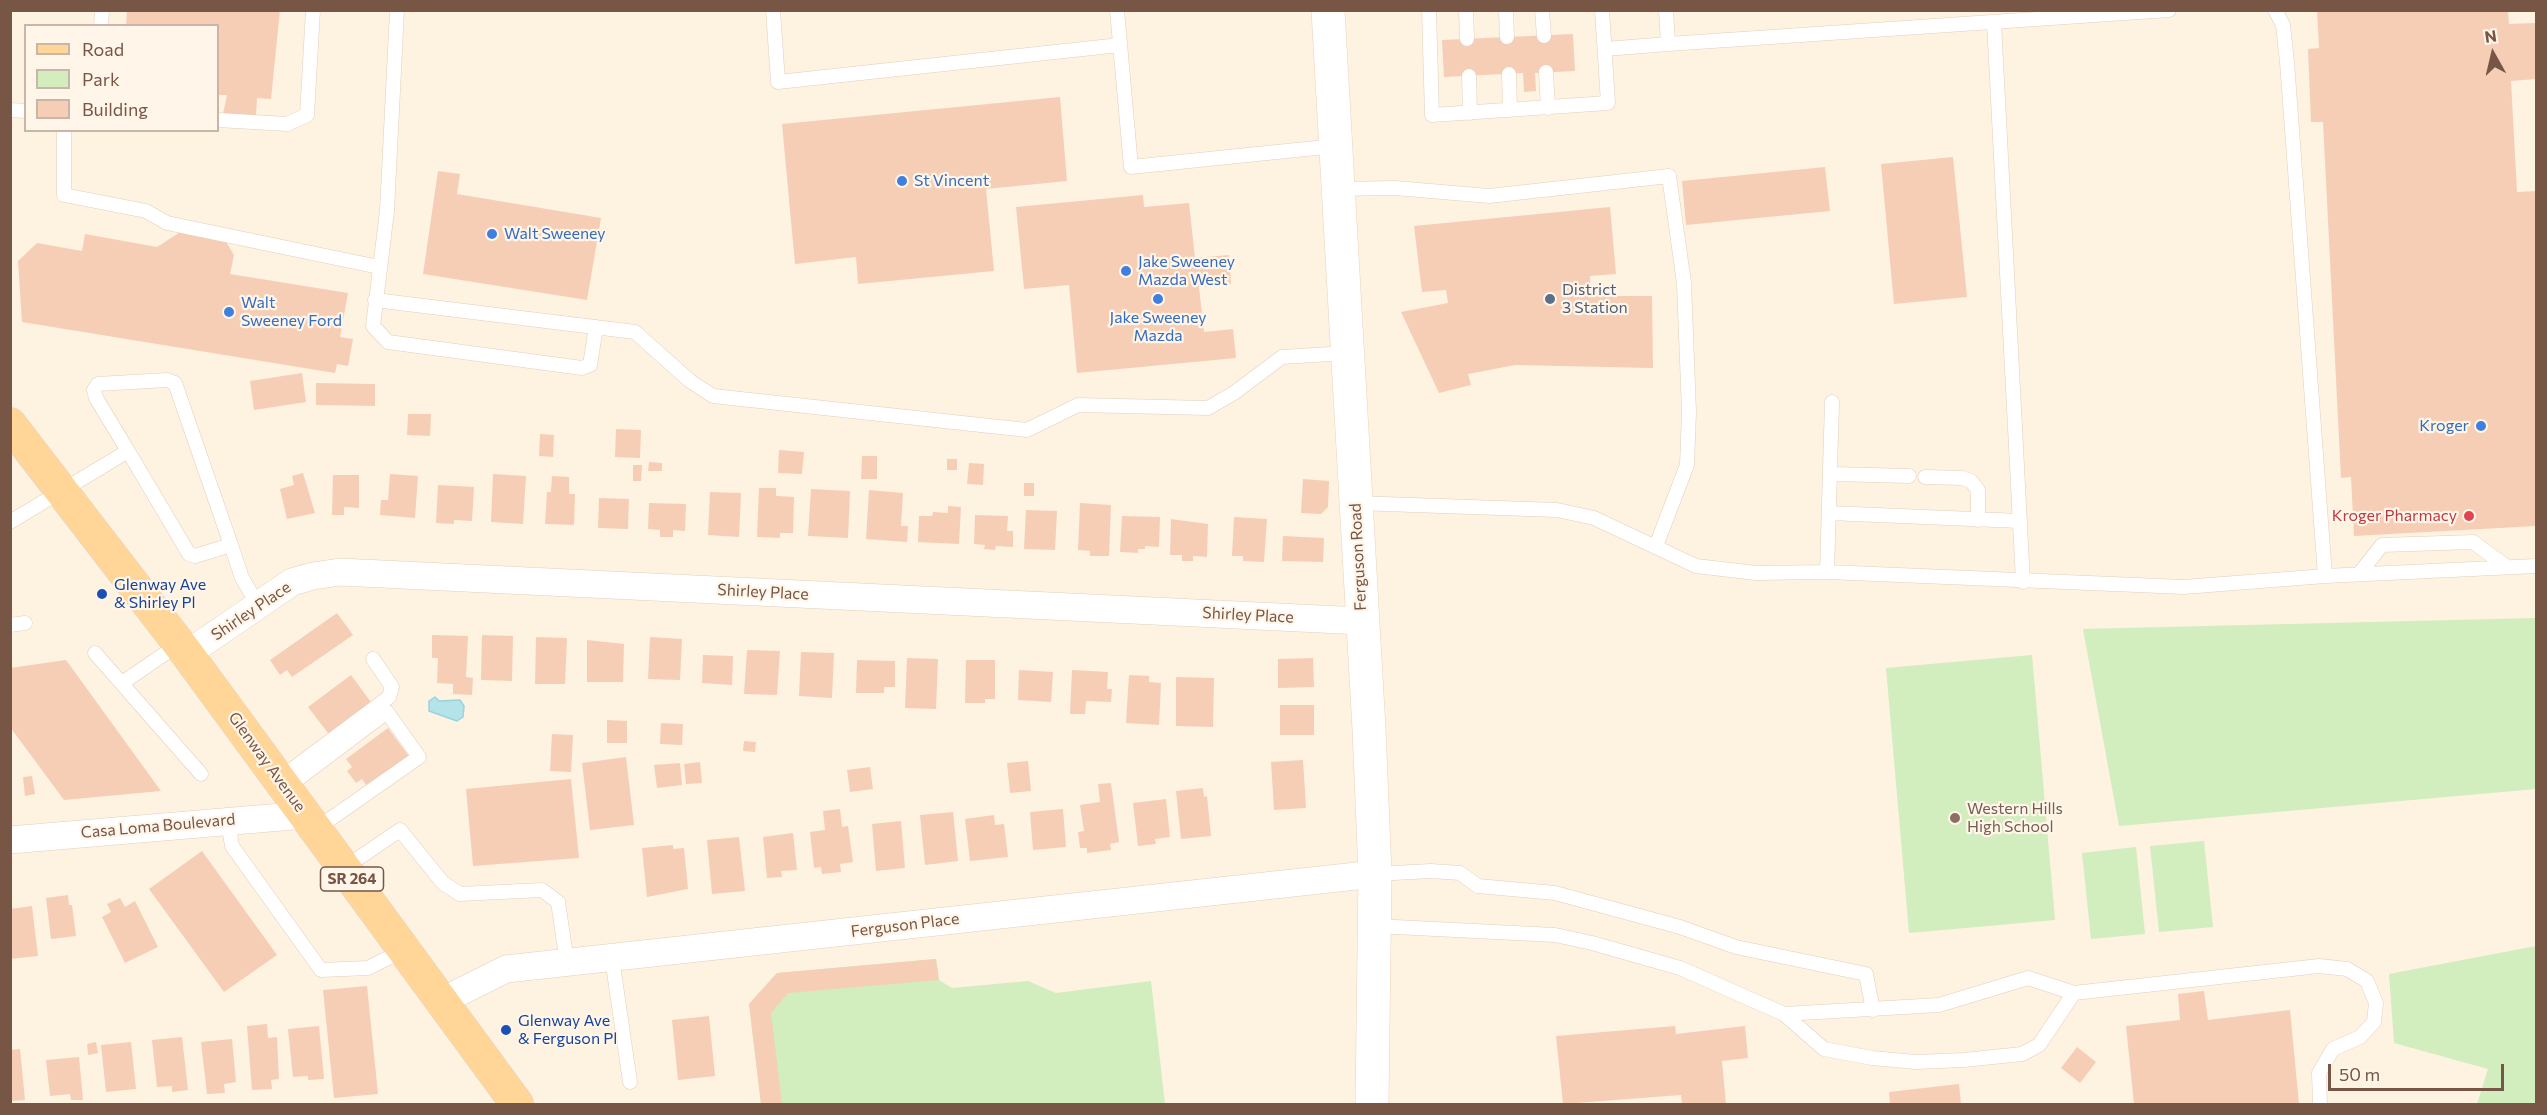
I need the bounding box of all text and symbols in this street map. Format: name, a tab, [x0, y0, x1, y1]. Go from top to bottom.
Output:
legend	[24, 24, 219, 132]
north arrow	[2463, 24, 2523, 84]
text: N	[2483, 25, 2498, 46]
text: Road	[82, 38, 124, 60]
text: Park	[82, 68, 120, 90]
text: Building	[82, 98, 148, 120]
place label: St Vincent	[914, 171, 989, 191]
marker: St Vincent	[895, 174, 909, 188]
place label: Walt Sweeney	[504, 224, 606, 244]
marker: Walt Sweeney	[485, 227, 499, 241]
place label: Jake Sweeney Mazda West	[1138, 252, 1235, 290]
marker: Jake Sweeney Mazda West	[1119, 264, 1133, 278]
place label: District 3 Station	[1562, 280, 1628, 318]
marker: Jake Sweeney Mazda	[1151, 292, 1165, 306]
marker: District 3 Station	[1543, 292, 1557, 306]
place label: Walt Sweeney Ford	[241, 293, 342, 331]
marker: Walt Sweeney Ford	[222, 305, 236, 319]
place label: Jake Sweeney Mazda	[1110, 308, 1206, 346]
place label: Kroger	[2419, 416, 2469, 436]
marker: Kroger	[2474, 419, 2488, 433]
street label: Ferguson Road	[1346, 503, 1370, 611]
place label: Kroger Pharmacy	[2332, 506, 2457, 526]
marker: Kroger Pharmacy	[2462, 509, 2476, 523]
place label: Glenway Ave & Shirley Pl	[114, 575, 206, 613]
street label: Shirley Place	[208, 577, 294, 645]
street label: Shirley Place	[717, 580, 809, 604]
marker: Glenway Ave & Shirley Pl	[95, 587, 109, 601]
street label: Shirley Place	[1202, 603, 1294, 627]
street label: Glenway Avenue	[224, 708, 310, 816]
place label: Western Hills High School	[1967, 799, 2063, 837]
street label: Casa Loma Boulevard	[80, 810, 236, 842]
marker: Western Hills High School	[1948, 811, 1962, 825]
road number: SR 264	[320, 867, 384, 891]
street label: Ferguson Place	[850, 909, 960, 941]
place label: Glenway Ave & Ferguson Pl	[518, 1011, 617, 1049]
marker: Glenway Ave & Ferguson Pl	[499, 1023, 513, 1037]
scale bar	[2331, 1052, 2506, 1090]
text: 50 m	[2339, 1063, 2380, 1085]

